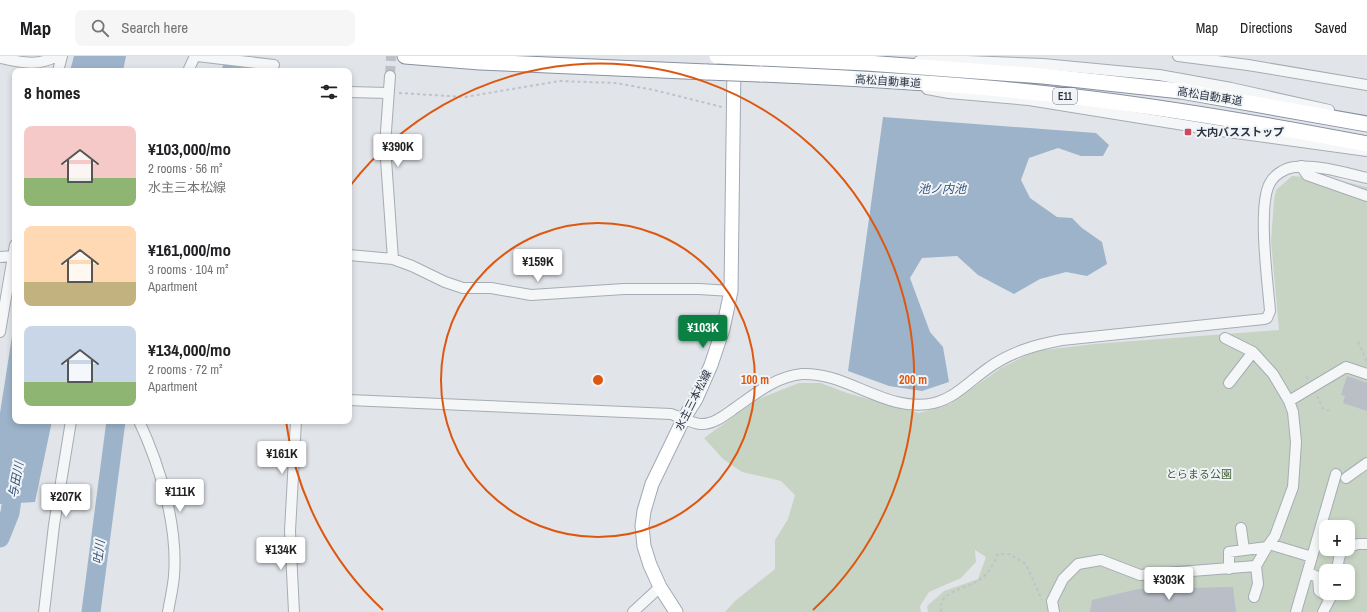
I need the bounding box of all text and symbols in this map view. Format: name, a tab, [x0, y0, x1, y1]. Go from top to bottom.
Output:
search box	[75, 10, 355, 46]
text: Map	[20, 15, 51, 41]
icon: search	[89, 17, 111, 39]
text: Search here	[121, 17, 188, 38]
text: Map	[1196, 19, 1218, 37]
text: Directions	[1240, 19, 1292, 37]
text: Saved	[1314, 19, 1347, 37]
street label: 高松自動車道	[855, 72, 921, 90]
text: 8 homes	[24, 81, 81, 104]
icon: filters	[318, 81, 340, 103]
street label: 高松自動車道	[1176, 84, 1244, 108]
road number: E11	[1053, 88, 1077, 104]
place label: 大内バスストップ	[1196, 125, 1284, 139]
marker: 大内バスストップ	[1183, 127, 1193, 137]
pin: ¥390K	[370, 134, 426, 168]
text: ¥103,000/mo	[148, 137, 231, 160]
text: ¥390K	[382, 138, 414, 155]
icon: home	[56, 142, 104, 190]
text: 2 rooms · 56 m²	[148, 160, 223, 177]
text: 水主三本松線	[148, 179, 226, 196]
water label: 池ノ内池	[918, 181, 967, 197]
text: ¥161,000/mo	[148, 238, 231, 261]
icon: home	[56, 242, 104, 290]
pin: ¥159K	[510, 249, 566, 283]
text: ¥159K	[522, 253, 554, 270]
text: 3 rooms · 104 m²	[148, 261, 229, 278]
text: Apartment	[148, 278, 197, 295]
pin: ¥103K	[675, 315, 731, 349]
text: ¥103K	[687, 319, 719, 336]
text: ¥134,000/mo	[148, 338, 231, 361]
icon: home	[56, 342, 104, 390]
text: 2 rooms · 72 m²	[148, 361, 223, 378]
street label: 水主三本松線	[672, 367, 714, 433]
text: 100 m	[741, 372, 769, 388]
text: 200 m	[899, 372, 927, 388]
centre of rings	[591, 373, 605, 387]
text: Apartment	[148, 378, 197, 395]
pin: ¥161K	[254, 441, 310, 475]
text: ¥161K	[266, 445, 298, 462]
water label: 与田川	[5, 459, 28, 499]
park label: とらまる公園	[1166, 467, 1232, 481]
pin: ¥111K	[152, 479, 208, 513]
text: ¥111K	[165, 483, 195, 500]
pin: ¥207K	[38, 484, 94, 518]
text: ¥207K	[50, 488, 82, 505]
map controls	[1319, 520, 1355, 600]
button: +	[1319, 520, 1355, 556]
water label: 吐川	[90, 537, 109, 565]
pin: ¥134K	[253, 537, 309, 571]
text: ¥134K	[265, 541, 297, 558]
button: −	[1319, 564, 1355, 600]
pin: ¥303K	[1141, 567, 1197, 601]
text: ¥303K	[1153, 571, 1185, 588]

